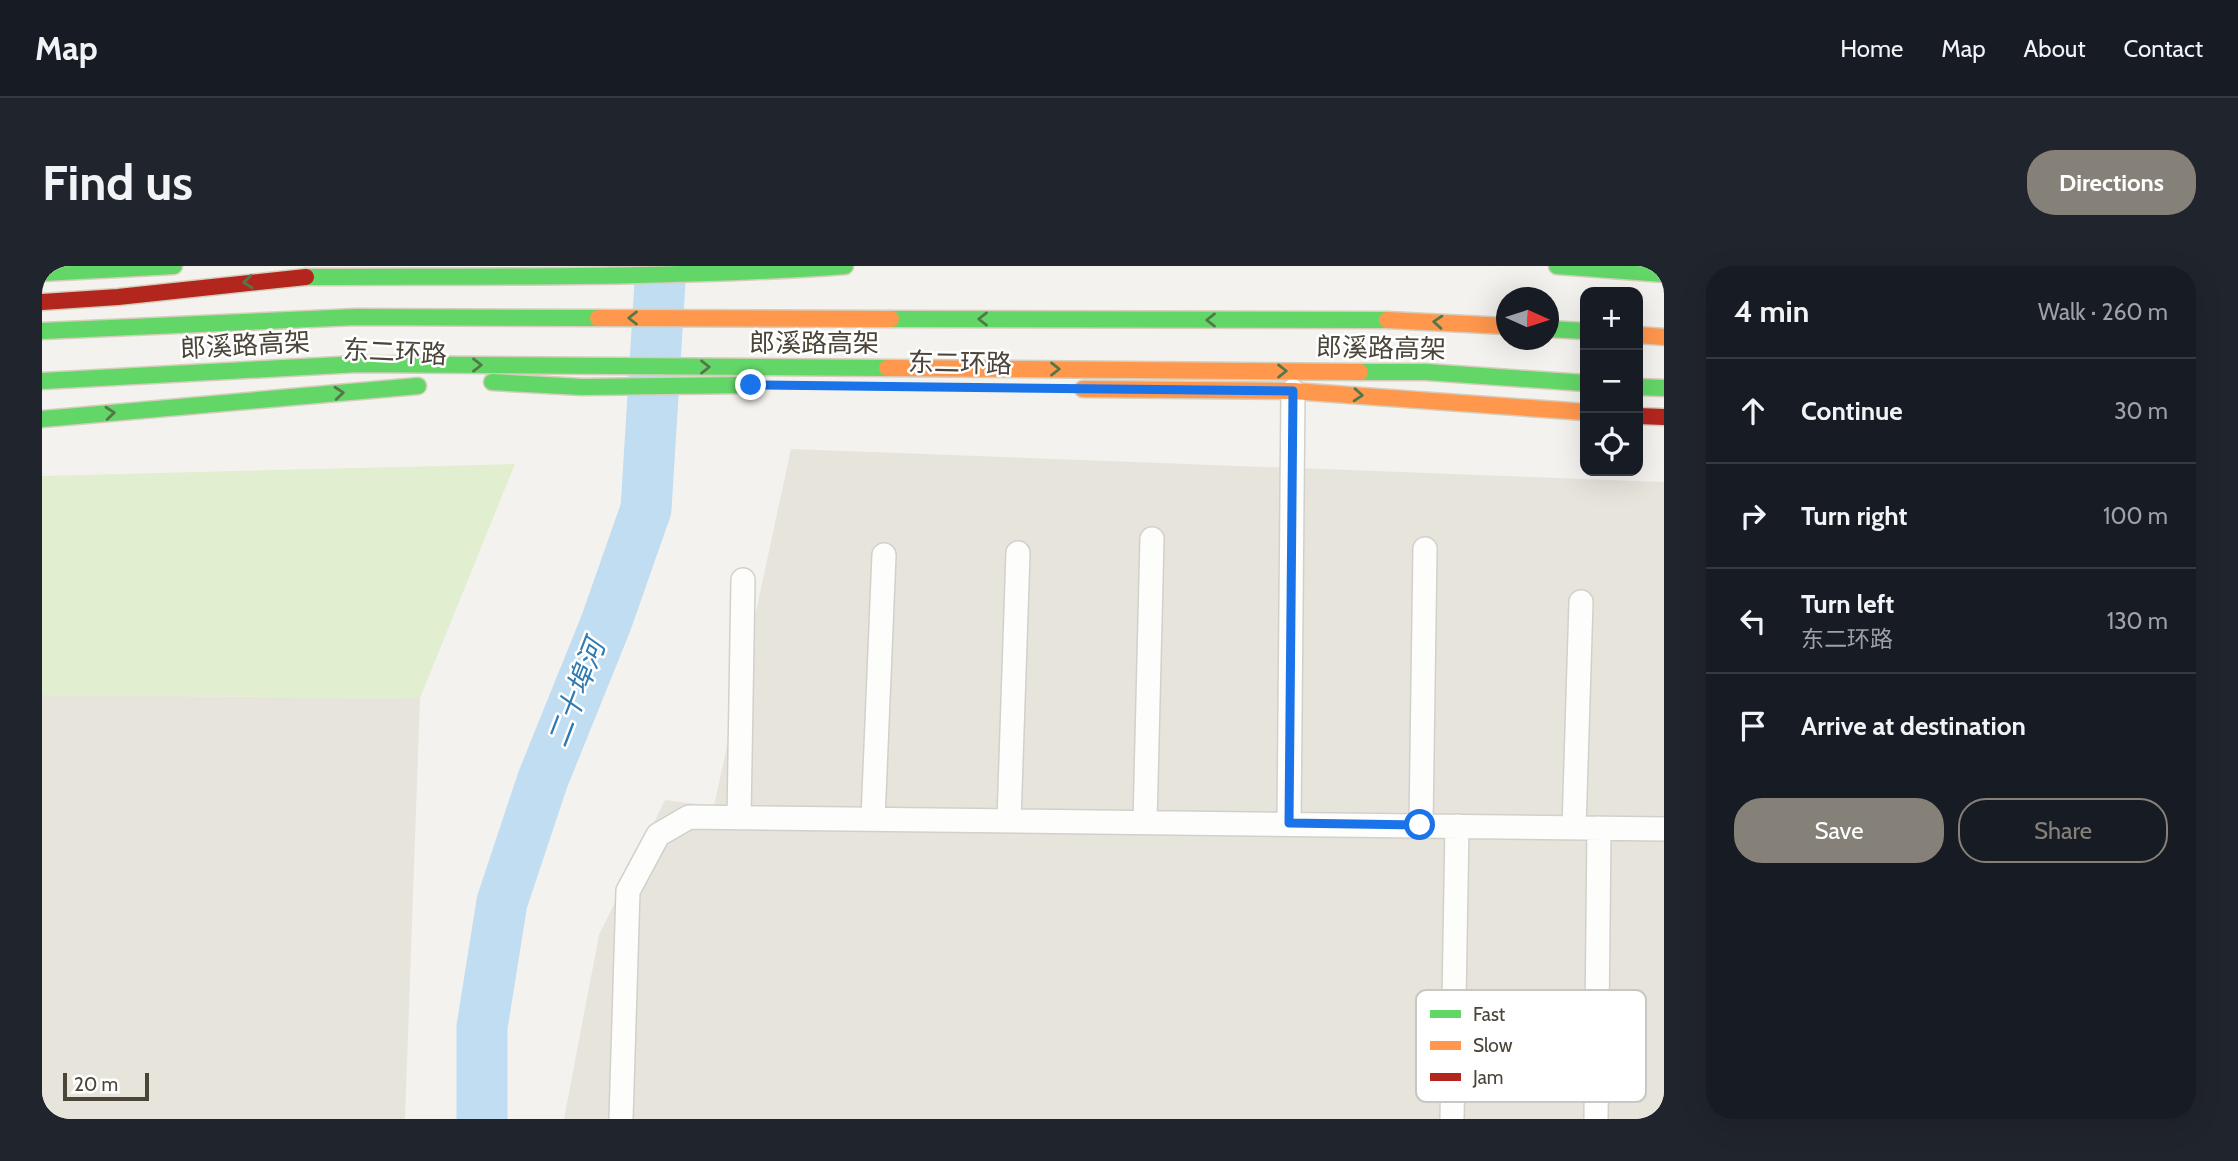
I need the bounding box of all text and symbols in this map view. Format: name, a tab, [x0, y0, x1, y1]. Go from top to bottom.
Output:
text: Map	[35, 28, 98, 68]
text: Home	[1840, 34, 1903, 63]
text: Map	[1941, 34, 1986, 63]
text: About	[2024, 34, 2086, 63]
text: Contact	[2124, 34, 2203, 63]
button: Directions	[2027, 150, 2196, 215]
text: Find us	[42, 153, 193, 212]
one-way arrow	[242, 274, 253, 289]
north arrow	[1496, 287, 1559, 350]
map controls	[1580, 287, 1643, 476]
button: +	[1580, 287, 1643, 350]
text: 4 min	[1734, 293, 1809, 330]
text: Walk · 260 m	[2038, 298, 2168, 326]
one-way arrow	[628, 310, 638, 326]
one-way arrow	[978, 311, 988, 327]
one-way arrow	[1205, 312, 1216, 328]
one-way arrow	[1433, 314, 1444, 329]
street label: 郎溪路高架	[179, 326, 311, 364]
street label: 郎溪路高架	[749, 327, 879, 359]
street label: 郎溪路高架	[1316, 331, 1446, 365]
street label: 东二环路	[342, 333, 448, 371]
street label: 东二环路	[908, 346, 1012, 380]
button: −	[1580, 350, 1643, 413]
one-way arrow	[473, 357, 483, 373]
one-way arrow	[700, 359, 711, 374]
one-way arrow	[1050, 361, 1061, 377]
one-way arrow	[1278, 363, 1288, 379]
route end	[735, 369, 766, 400]
one-way arrow	[334, 386, 345, 401]
one-way arrow	[1353, 387, 1364, 402]
icon: ahead	[1734, 392, 1772, 430]
text: Continue	[1801, 395, 1903, 427]
text: 30 m	[2114, 397, 2168, 425]
one-way arrow	[105, 406, 116, 421]
button: locate	[1580, 413, 1643, 476]
icon: right	[1734, 497, 1772, 535]
text: Turn right	[1801, 500, 1907, 532]
text: 100 m	[2103, 502, 2168, 530]
text: Turn left	[1801, 588, 1894, 620]
icon: left	[1734, 602, 1772, 640]
text: 130 m	[2107, 607, 2168, 635]
text: 东二环路	[1801, 625, 1893, 653]
water label: 二十埠河	[540, 630, 614, 751]
icon: arrive	[1734, 707, 1772, 745]
text: Arrive at destination	[1801, 710, 2026, 742]
button: Save	[1734, 798, 1944, 863]
button: Share	[1958, 798, 2168, 863]
route start	[1404, 809, 1435, 840]
legend	[1416, 990, 1646, 1102]
text: Fast	[1473, 1003, 1506, 1026]
text: Slow	[1473, 1034, 1513, 1057]
text: Jam	[1472, 1066, 1503, 1089]
scale bar	[63, 1070, 149, 1102]
text: 20 m	[74, 1073, 118, 1096]

